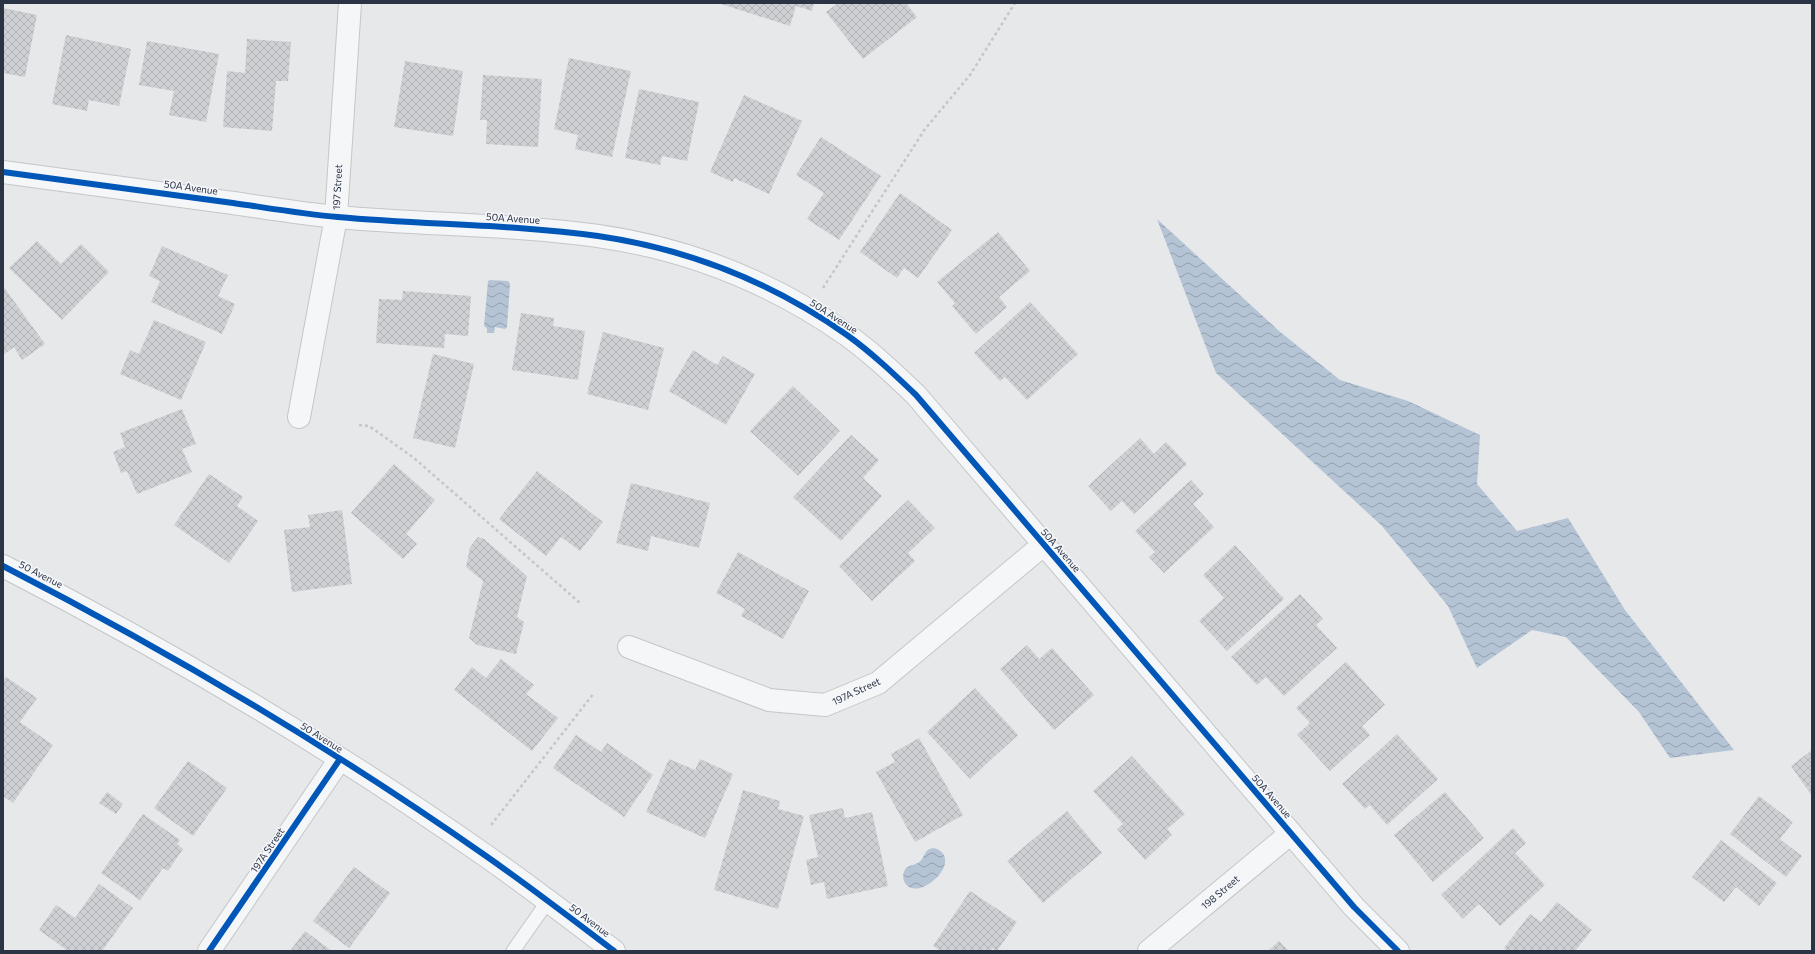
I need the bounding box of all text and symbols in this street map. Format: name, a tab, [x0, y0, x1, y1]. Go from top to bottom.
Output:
street label: 197 Street	[330, 164, 344, 210]
street label: 50A Avenue	[163, 177, 219, 197]
street label: 50A Avenue	[486, 210, 540, 226]
street label: 50A Avenue	[808, 296, 860, 336]
street label: 50A Avenue	[1039, 526, 1083, 574]
street label: 50 Avenue	[17, 558, 65, 590]
street label: 197A Street	[830, 675, 882, 707]
street label: 50 Avenue	[299, 719, 345, 755]
street label: 50A Avenue	[1250, 772, 1294, 820]
street label: 197A Street	[248, 825, 286, 875]
street label: 198 Street	[1198, 872, 1242, 912]
street label: 50 Avenue	[567, 901, 613, 939]

